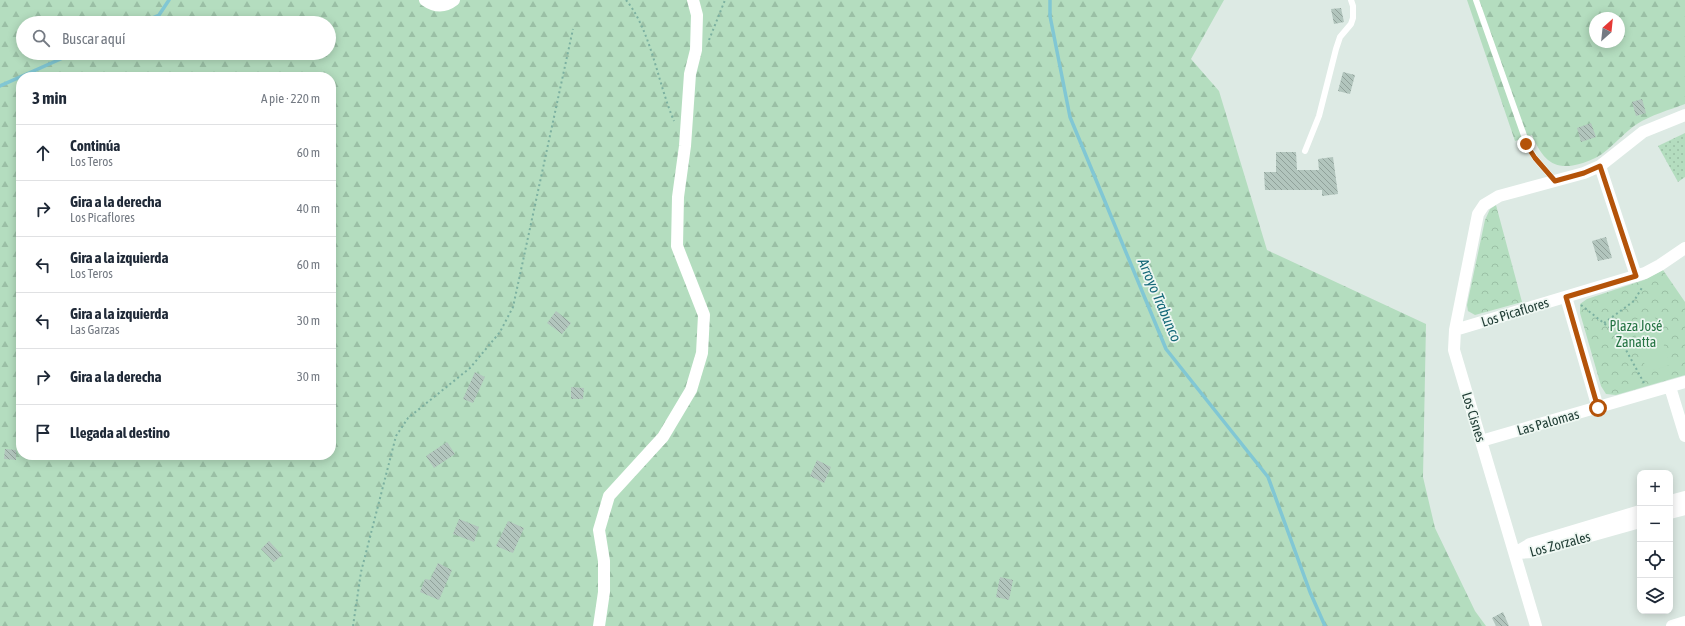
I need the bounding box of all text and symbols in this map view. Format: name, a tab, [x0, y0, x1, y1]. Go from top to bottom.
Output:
north arrow	[1589, 12, 1625, 48]
search box	[16, 16, 336, 60]
icon: search	[30, 27, 52, 49]
text: Buscar aquí	[62, 30, 125, 47]
text: 3 min	[32, 88, 67, 108]
text: A pie · 220 m	[261, 91, 320, 106]
route end	[1517, 135, 1535, 153]
text: Continúa	[70, 137, 120, 154]
icon: ahead	[32, 142, 54, 164]
text: 60 m	[297, 145, 320, 160]
text: Los Teros	[70, 154, 113, 169]
text: Gira a la derecha	[70, 193, 161, 210]
icon: right	[32, 198, 54, 220]
text: 40 m	[297, 201, 320, 216]
text: Los Picaflores	[70, 210, 135, 225]
text: Gira a la izquierda	[70, 249, 168, 266]
icon: left	[32, 254, 54, 276]
water label: Arroyo Trabunco	[1134, 255, 1185, 344]
text: 60 m	[297, 257, 320, 272]
text: Los Teros	[70, 266, 113, 281]
street label: Los Picaflores	[1479, 294, 1551, 330]
text: Gira a la izquierda	[70, 305, 168, 322]
icon: left	[32, 310, 54, 332]
text: 30 m	[297, 313, 320, 328]
park label: Plaza José Zanatta	[1610, 318, 1662, 350]
text: Las Garzas	[70, 322, 120, 337]
icon: right	[32, 366, 54, 388]
text: Gira a la derecha	[70, 368, 161, 385]
text: 30 m	[297, 369, 320, 384]
street label: Los Cisnes	[1459, 390, 1489, 444]
route start	[1589, 399, 1607, 417]
street label: Las Palomas	[1515, 406, 1581, 438]
icon: arrive	[32, 422, 54, 444]
text: Llegada al destino	[70, 424, 170, 441]
map controls	[1637, 470, 1673, 614]
button: +	[1637, 470, 1673, 506]
button: −	[1637, 506, 1673, 542]
street label: Los Zorzales	[1528, 528, 1592, 560]
button: locate	[1637, 542, 1673, 578]
button: layers	[1637, 578, 1673, 614]

